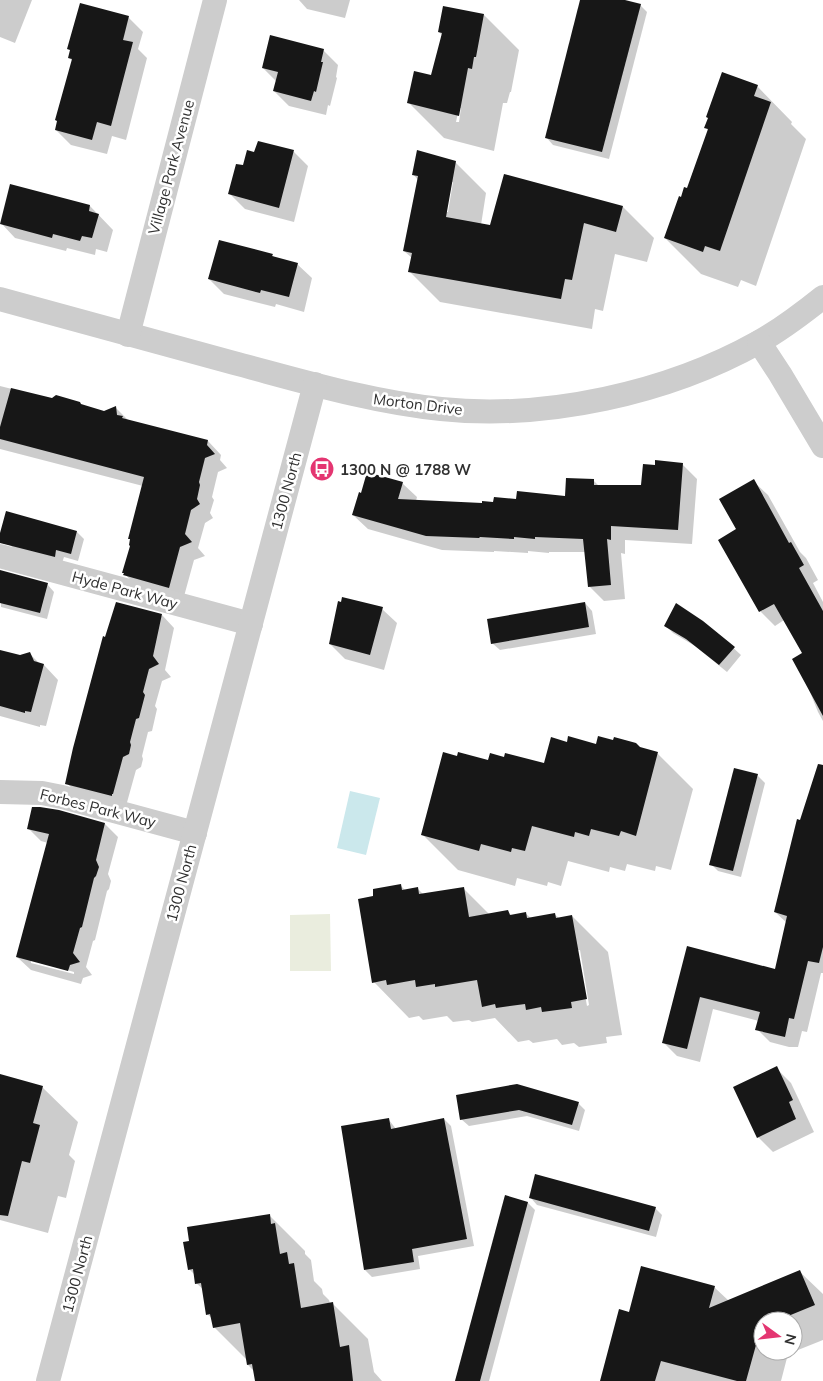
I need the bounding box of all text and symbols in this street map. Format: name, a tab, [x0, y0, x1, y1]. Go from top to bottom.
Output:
street label: Village Park Avenue	[144, 97, 198, 237]
street label: Morton Drive	[372, 389, 464, 419]
street label: 1300 North	[267, 450, 305, 532]
bus stop icon: 1300 N @ 1788 W	[309, 456, 335, 482]
place label: 1300 N @ 1788 W	[340, 460, 471, 479]
street label: Hyde Park Way	[70, 567, 180, 613]
street label: Forbes Park Way	[38, 784, 158, 832]
street label: 1300 North	[162, 842, 200, 924]
street label: 1300 North	[58, 1233, 96, 1315]
north arrow	[753, 1311, 803, 1361]
text: N	[780, 1332, 801, 1347]

